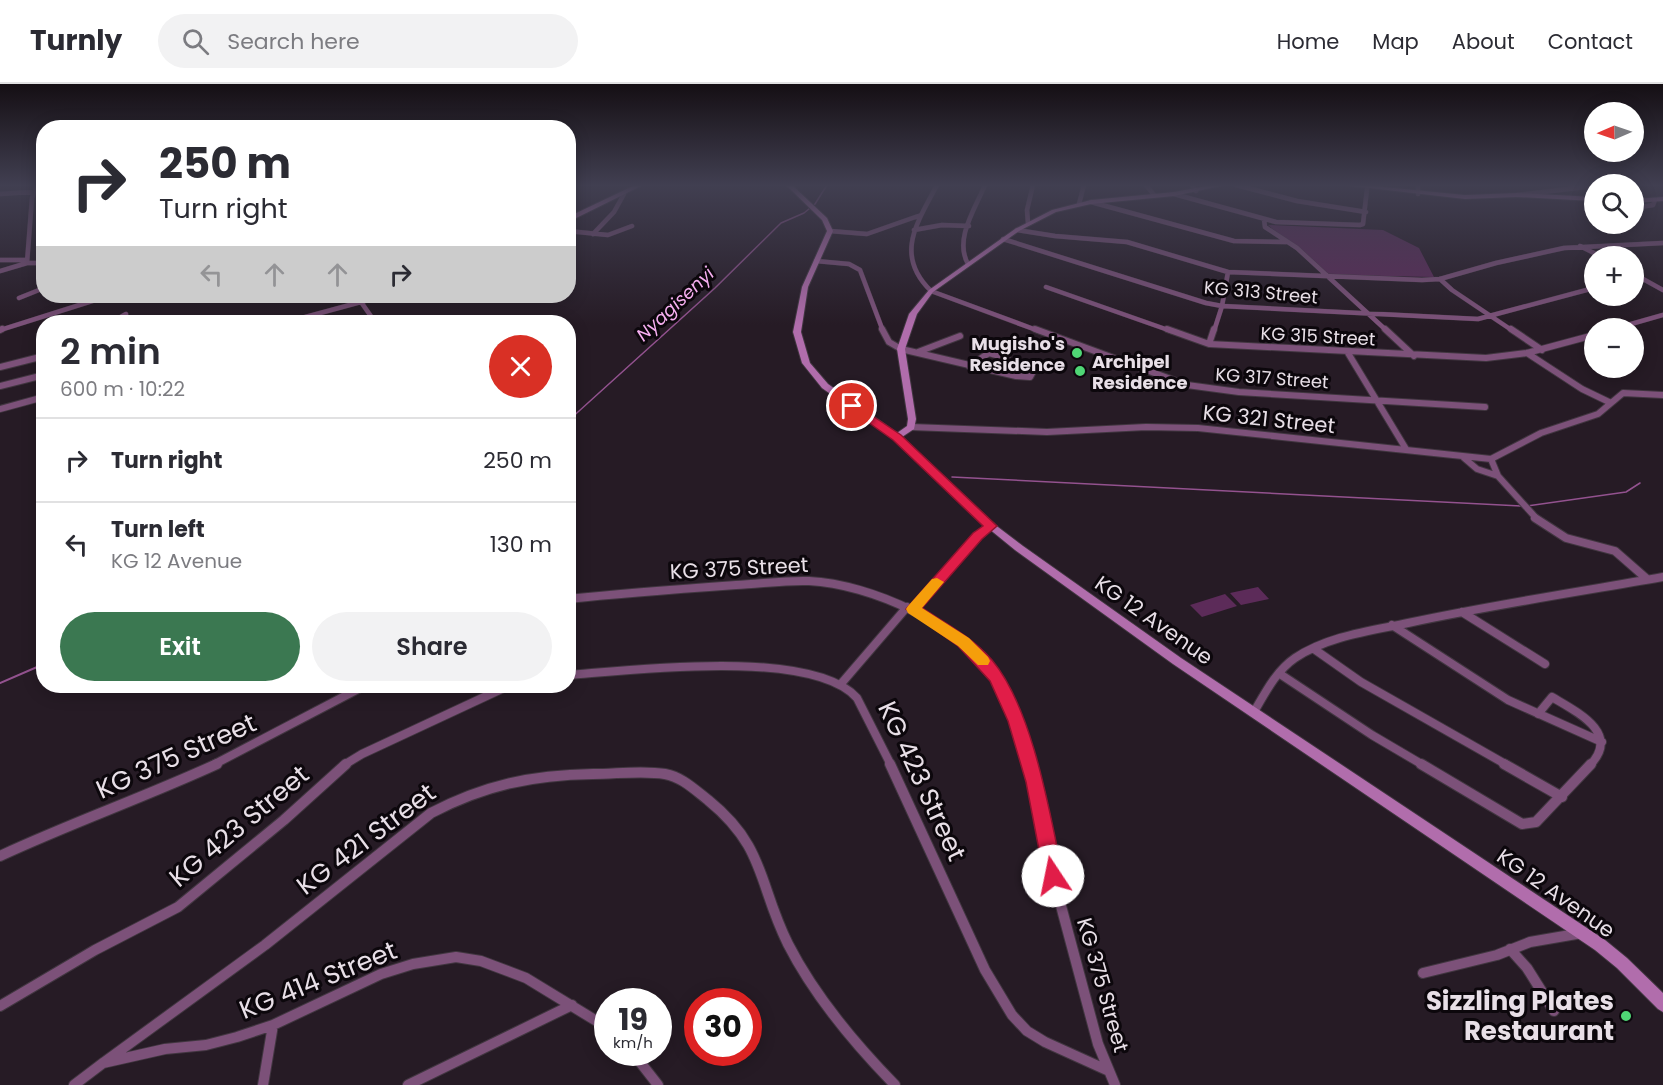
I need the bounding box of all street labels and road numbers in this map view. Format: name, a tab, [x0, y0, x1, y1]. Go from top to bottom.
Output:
street label: KG 313 Street	[1203, 275, 1319, 309]
street label: KG 315 Street	[1260, 321, 1376, 351]
street label: KG 317 Street	[1215, 362, 1329, 394]
street label: KG 321 Street	[1201, 398, 1337, 440]
street label: KG 375 Street	[669, 550, 809, 586]
street label: KG 12 Avenue	[1089, 569, 1219, 671]
street label: KG 423 Street	[869, 695, 975, 867]
street label: KG 375 Street	[90, 705, 262, 807]
street label: KG 423 Street	[161, 757, 317, 895]
street label: KG 421 Street	[289, 775, 443, 903]
street label: KG 12 Avenue	[1491, 842, 1621, 944]
street label: KG 375 Street	[1070, 914, 1136, 1056]
street label: KG 414 Street	[234, 932, 402, 1028]

